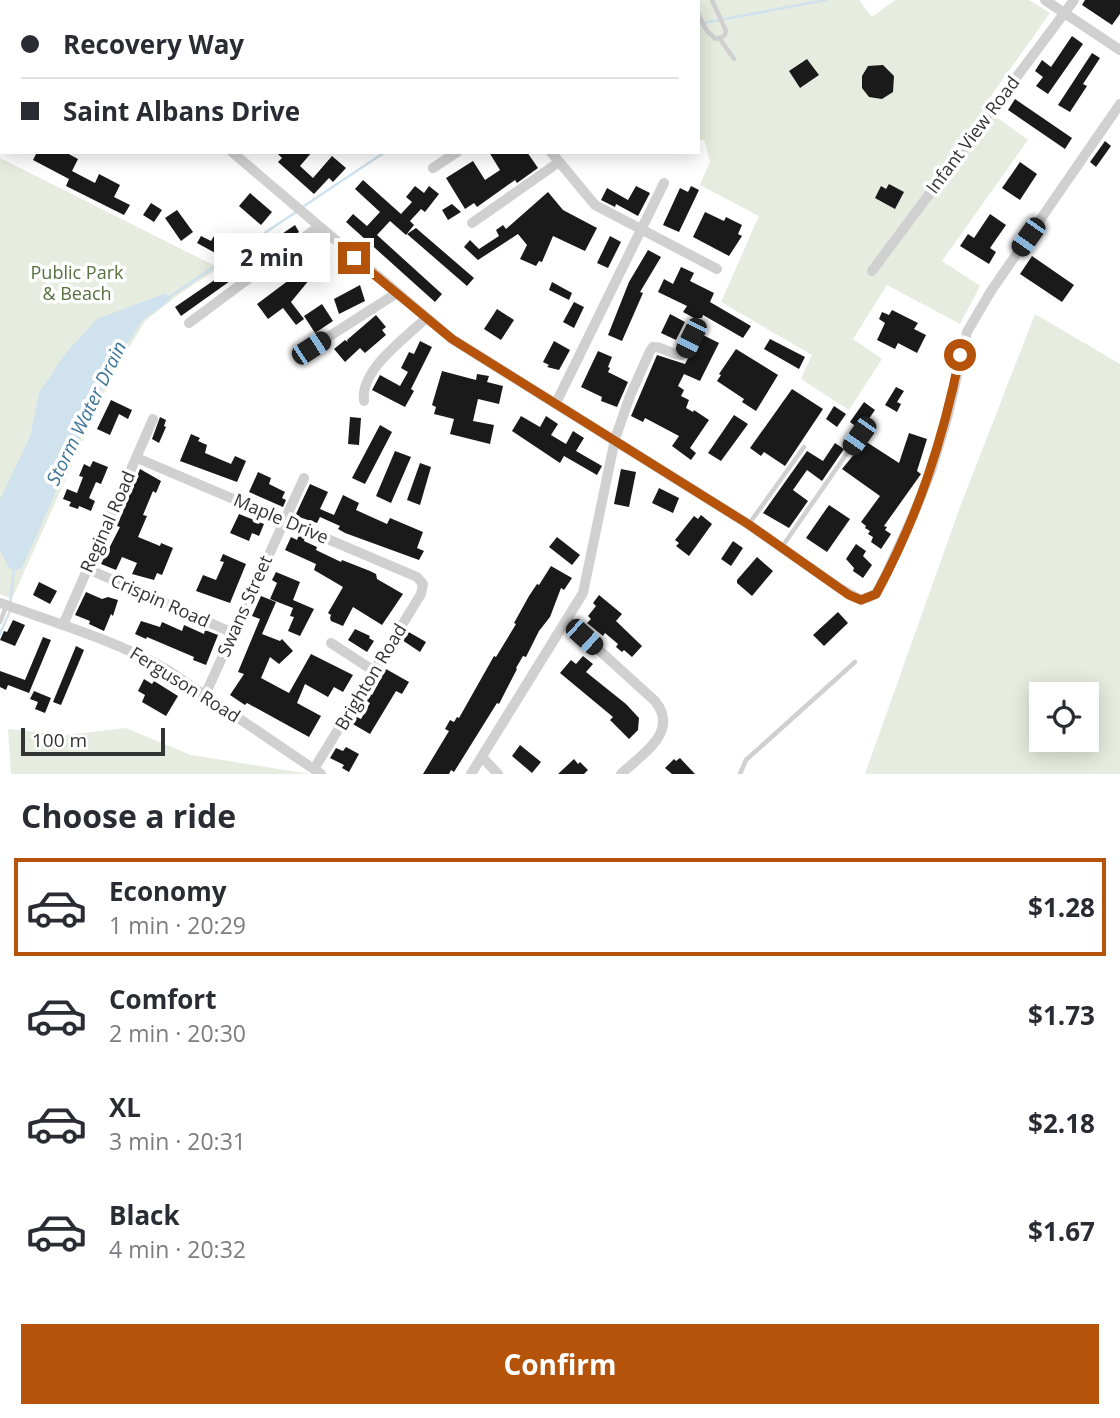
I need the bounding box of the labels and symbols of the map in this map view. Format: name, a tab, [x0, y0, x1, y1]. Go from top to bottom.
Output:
street label: Infant View Road	[920, 71, 1024, 198]
car	[1008, 214, 1049, 260]
callout: 2 min	[214, 233, 330, 282]
route end	[338, 242, 370, 274]
park label: Public Park & Beach	[31, 260, 124, 305]
car	[673, 315, 710, 361]
car	[288, 328, 335, 368]
water label: Storm Water Drain	[40, 337, 132, 489]
route start	[944, 339, 976, 371]
car	[839, 413, 880, 459]
street label: Reginal Road	[74, 467, 140, 576]
street label: Maple Drive	[230, 487, 332, 549]
street label: Swans Street	[211, 551, 277, 660]
street label: Crispin Road	[107, 568, 214, 633]
car	[562, 615, 607, 659]
street label: Brighton Road	[329, 619, 411, 734]
street label: Ferguson Road	[126, 641, 245, 728]
scale bar	[21, 725, 164, 757]

